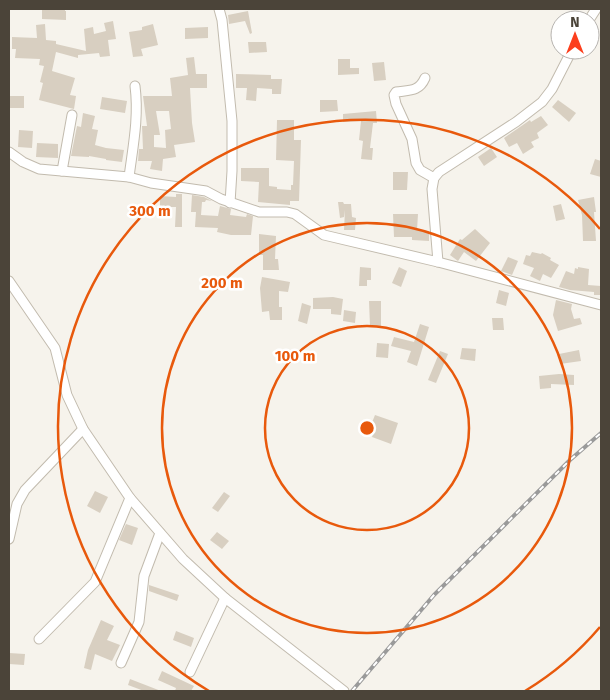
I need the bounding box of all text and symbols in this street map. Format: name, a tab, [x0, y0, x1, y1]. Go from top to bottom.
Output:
north arrow	[550, 10, 600, 60]
text: N	[570, 14, 580, 31]
text: 300 m	[128, 202, 171, 220]
text: 200 m	[201, 274, 243, 292]
text: 100 m	[275, 347, 315, 365]
centre of rings	[358, 419, 376, 437]

